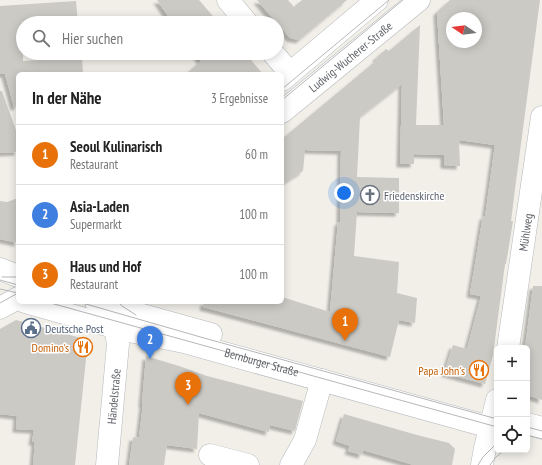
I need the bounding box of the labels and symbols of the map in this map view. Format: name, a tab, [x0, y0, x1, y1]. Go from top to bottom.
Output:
north arrow	[446, 12, 482, 48]
street label: Ludwig-Wucherer-Straße	[305, 18, 395, 95]
your location	[334, 183, 354, 203]
church icon: Friedenskirche	[359, 184, 381, 206]
place label: Friedenskirche	[384, 188, 444, 203]
street label: Mühlweg	[515, 212, 535, 252]
pin: 1	[332, 308, 358, 341]
public building icon: Deutsche Post	[20, 317, 42, 339]
place label: Deutsche Post	[45, 321, 104, 336]
pin: 2	[137, 326, 163, 359]
restaurant icon: Domino's	[72, 336, 94, 358]
place label: Domino's	[32, 340, 69, 355]
street label: Bernburger Straße	[223, 344, 301, 379]
restaurant icon: Papa John's	[468, 359, 490, 381]
place label: Papa John's	[418, 363, 465, 378]
street label: Händelstraße	[103, 368, 123, 425]
pin: 3	[175, 372, 201, 405]

